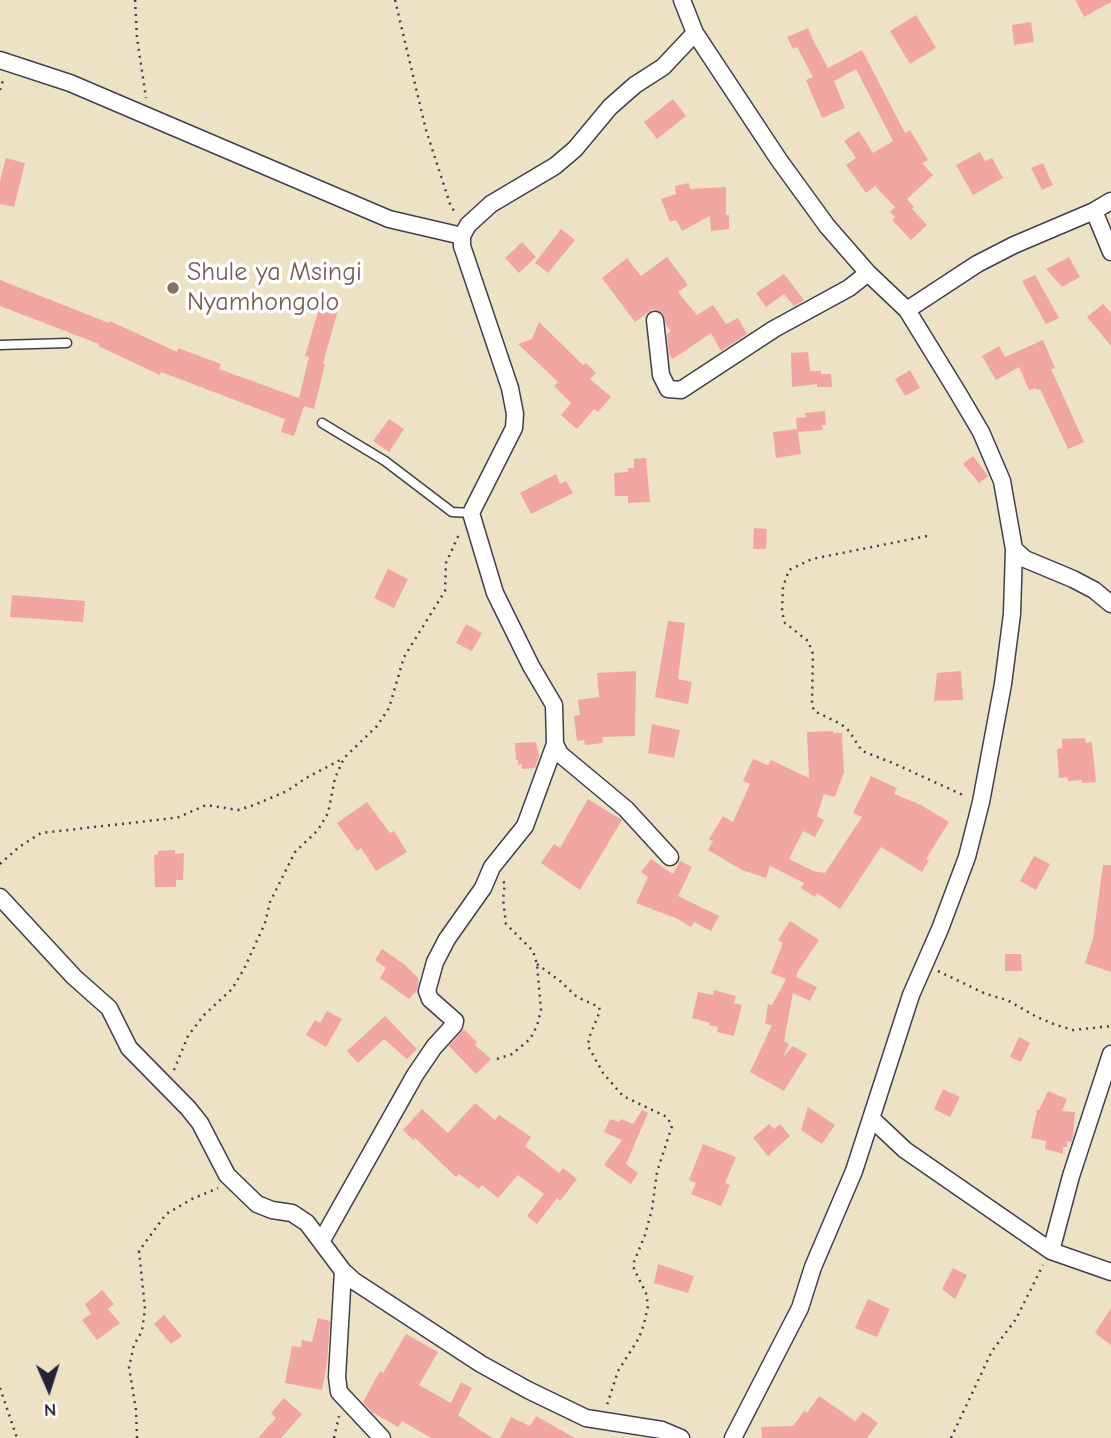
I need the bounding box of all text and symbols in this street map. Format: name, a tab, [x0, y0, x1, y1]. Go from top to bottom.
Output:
place label: Shule ya Msingi Nyamhongolo	[187, 257, 362, 318]
marker: Shule ya Msingi Nyamhongolo	[165, 280, 181, 296]
north arrow	[14, 1354, 84, 1424]
text: N	[43, 1399, 57, 1421]

